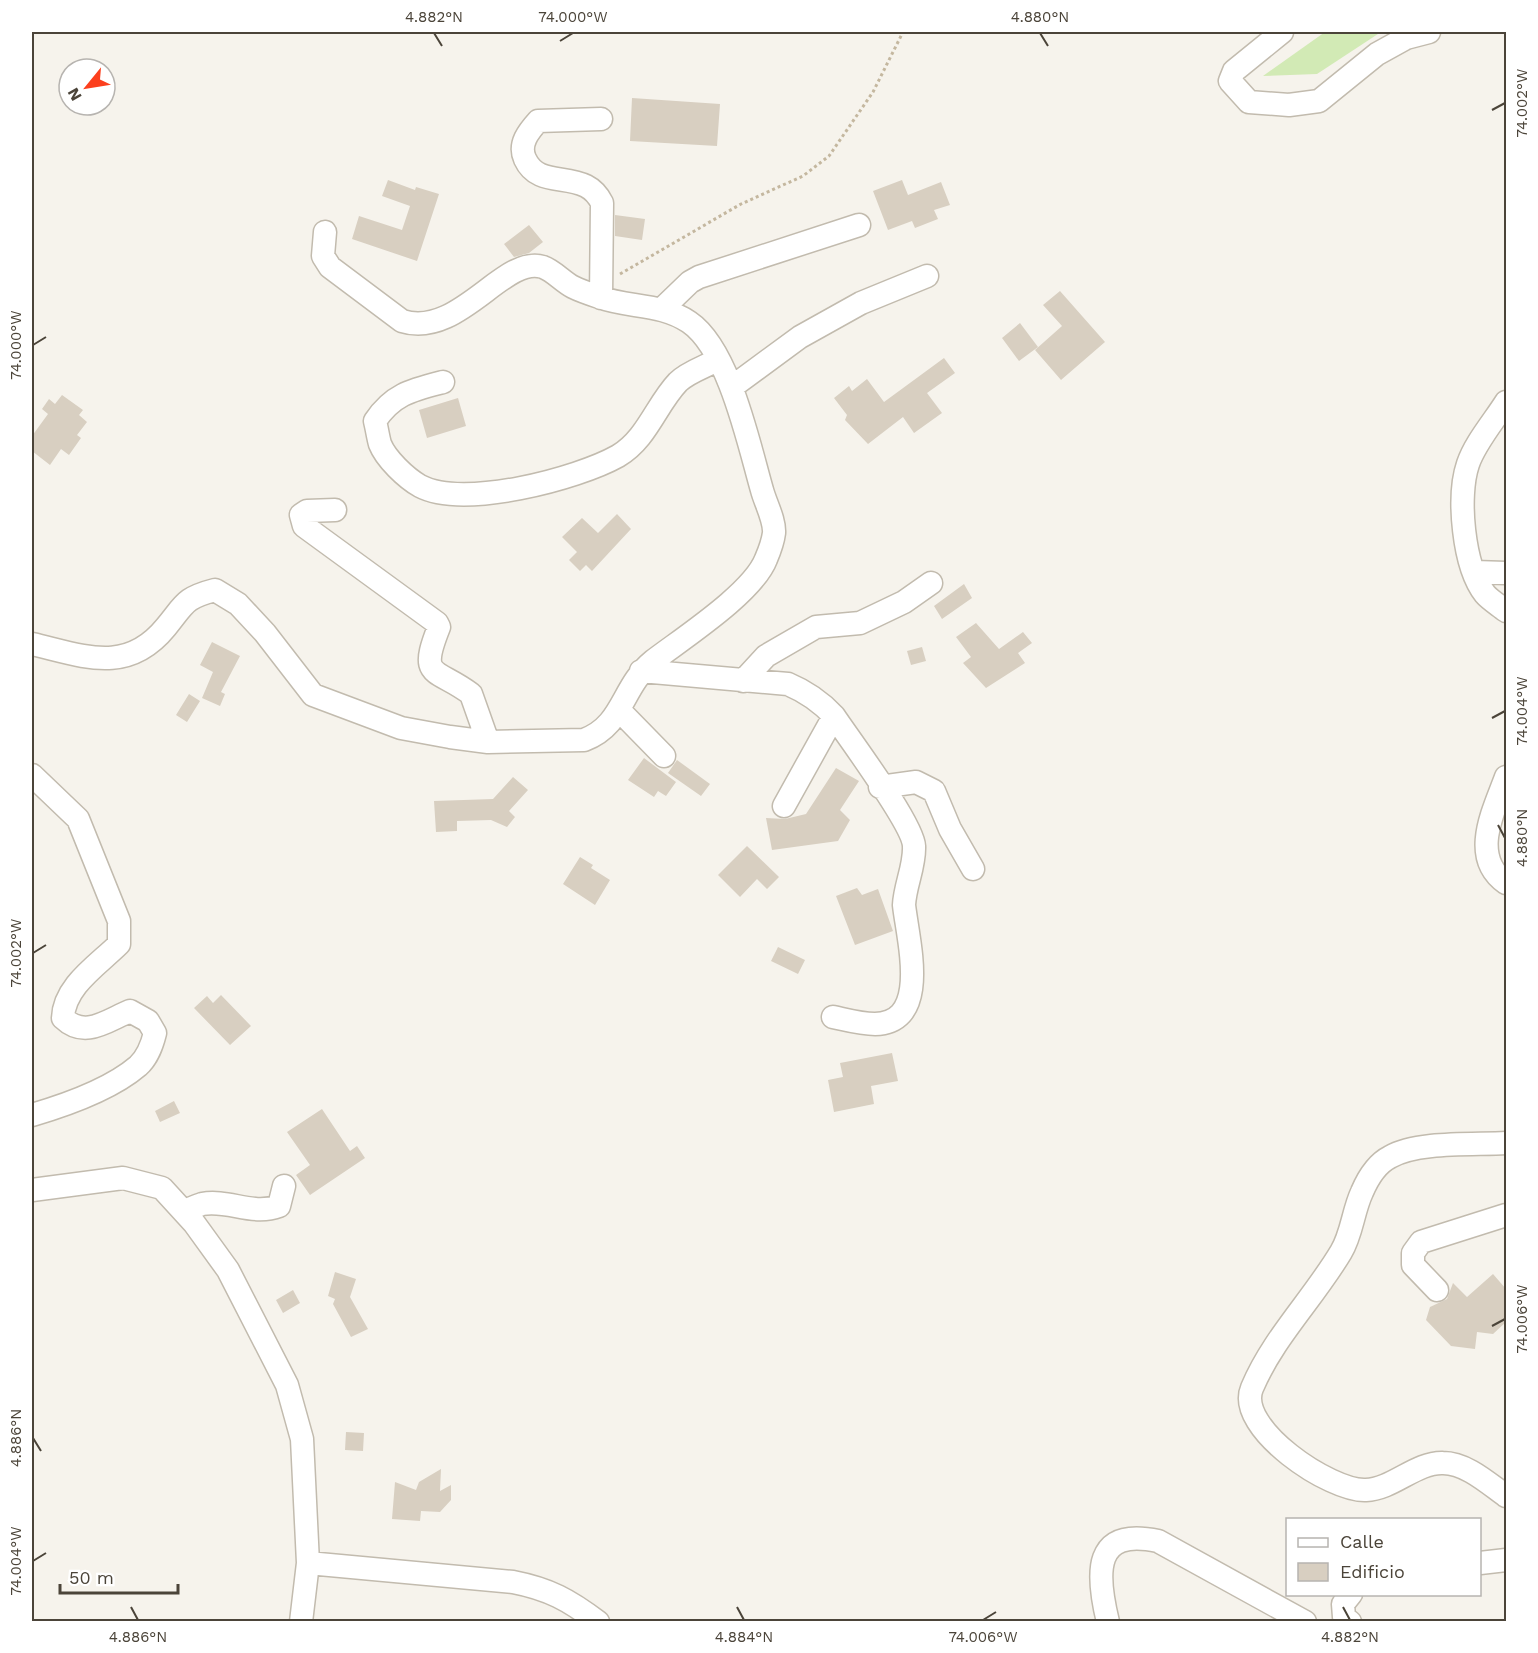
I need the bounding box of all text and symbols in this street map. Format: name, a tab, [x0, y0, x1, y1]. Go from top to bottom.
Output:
text: 4.882°N	[405, 8, 463, 26]
text: 74.000°W	[538, 8, 608, 26]
text: 4.880°N	[1011, 8, 1069, 26]
north arrow	[57, 57, 117, 117]
text: 74.002°W	[1513, 69, 1531, 137]
text: N	[63, 84, 86, 104]
text: 74.000°W	[7, 310, 25, 380]
text: 74.004°W	[1513, 676, 1531, 746]
text: 4.880°N	[1513, 809, 1531, 867]
text: 74.002°W	[7, 919, 25, 987]
text: 74.006°W	[1513, 1284, 1531, 1354]
text: 4.886°N	[7, 1409, 25, 1467]
legend	[1286, 1518, 1481, 1596]
text: 74.004°W	[7, 1526, 25, 1596]
text: Calle	[1340, 1531, 1384, 1552]
scale bar	[60, 1557, 178, 1595]
text: Edificio	[1340, 1561, 1405, 1582]
text: 50 m	[69, 1567, 114, 1588]
text: 4.886°N	[109, 1628, 167, 1646]
text: 4.884°N	[715, 1628, 773, 1646]
text: 74.006°W	[948, 1628, 1018, 1646]
text: 4.882°N	[1321, 1628, 1379, 1646]

